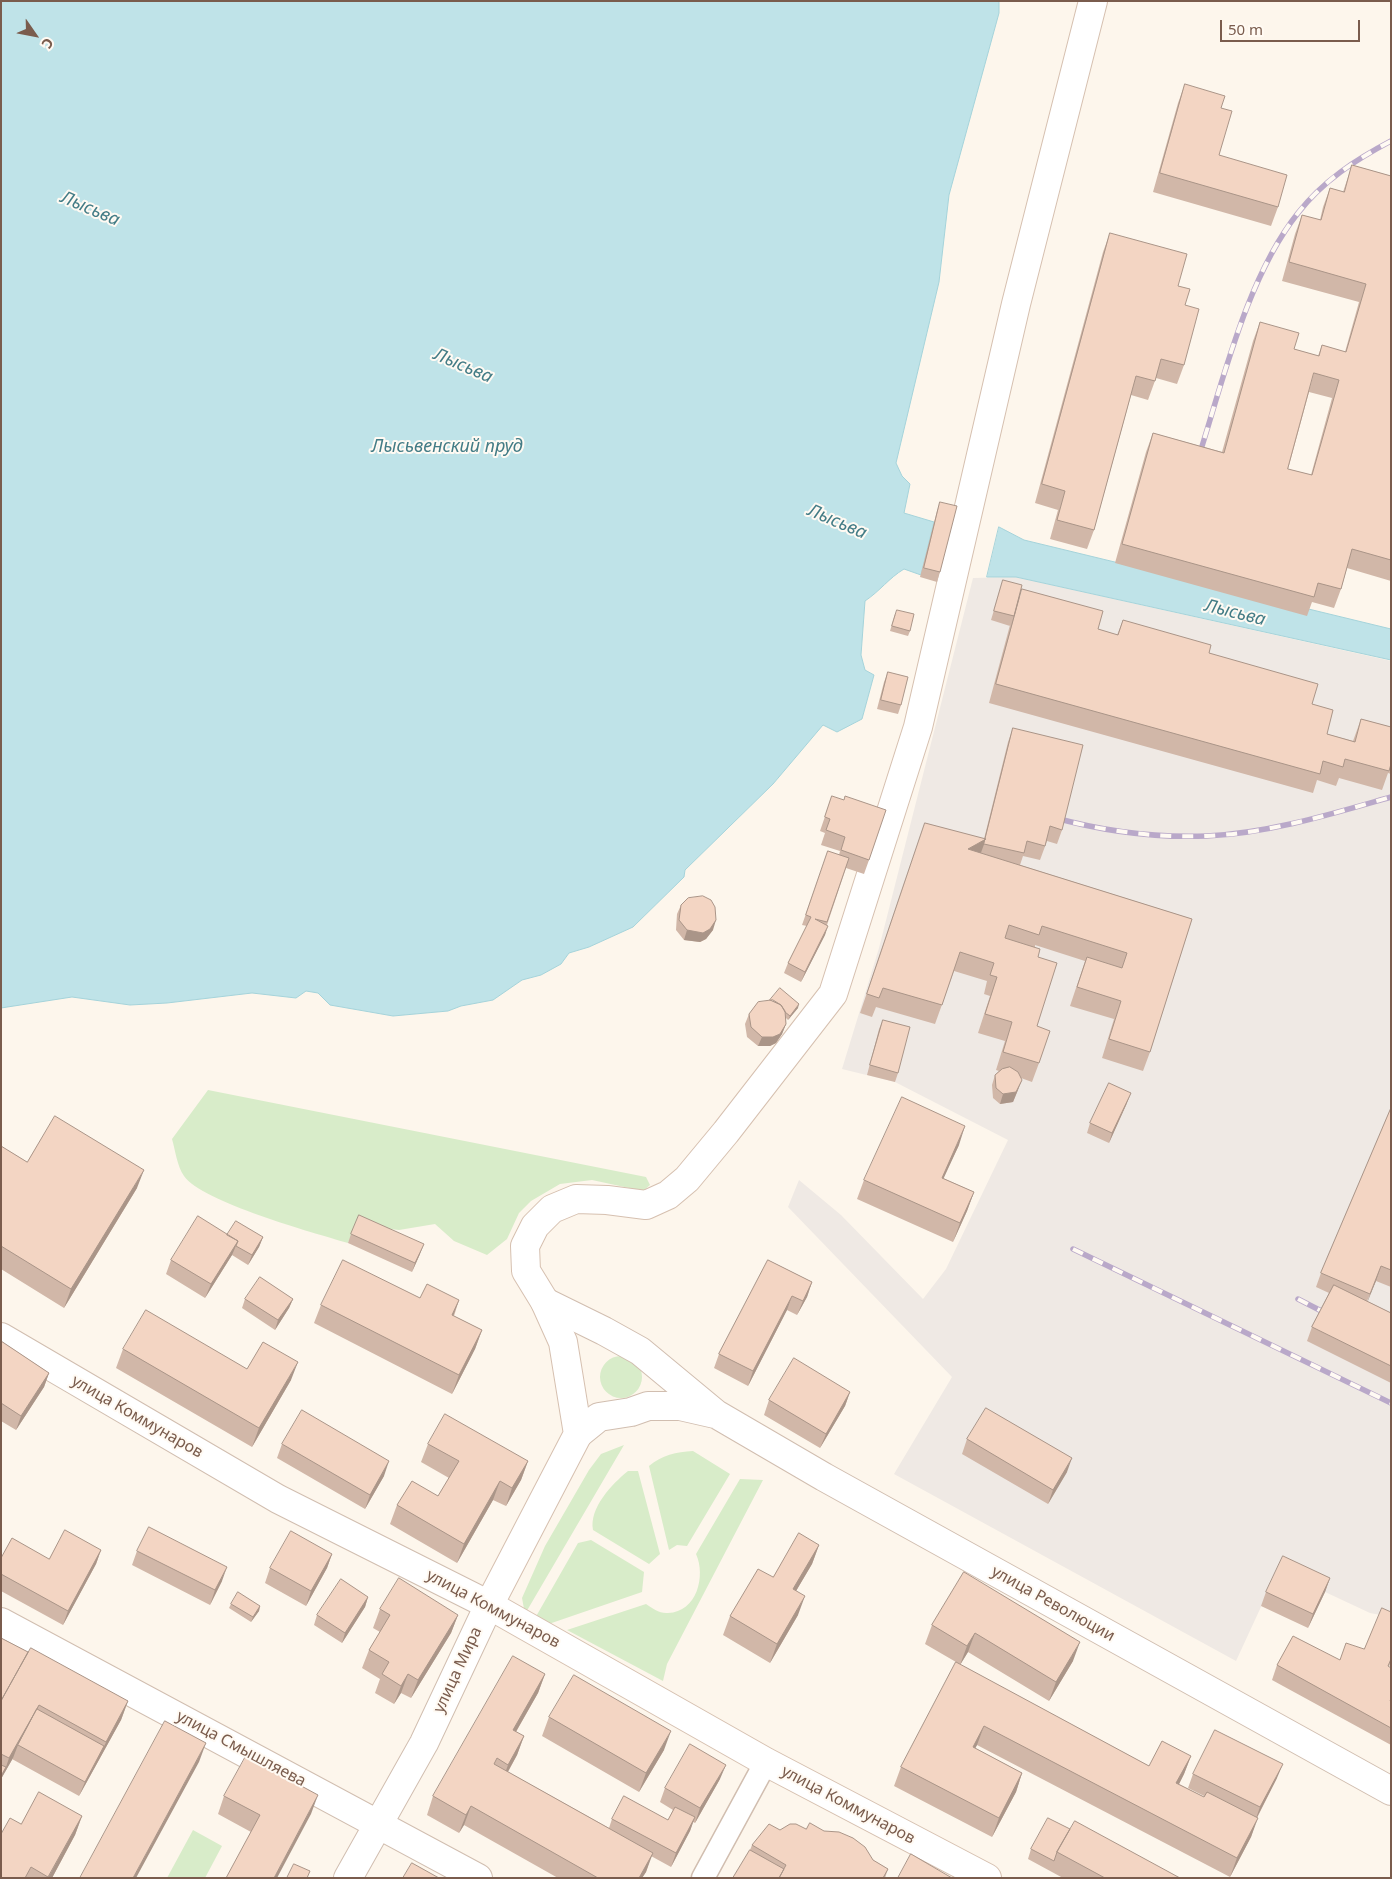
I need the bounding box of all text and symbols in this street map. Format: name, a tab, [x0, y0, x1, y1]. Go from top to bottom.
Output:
north arrow	[10, 10, 60, 60]
scale bar	[1222, 10, 1362, 42]
text: 50 m	[1228, 19, 1263, 39]
text: С	[38, 34, 58, 52]
water label: Лысьва	[57, 187, 123, 231]
water label: Лысьва	[430, 344, 496, 388]
water label: Лысьвенский пруд	[371, 436, 523, 458]
water label: Лысьва	[804, 500, 870, 544]
water label: Лысьва	[1202, 595, 1268, 631]
street label: улица Коммунаров	[68, 1372, 206, 1462]
street label: улица Революции	[988, 1562, 1118, 1646]
street label: улица Коммунаров	[423, 1566, 563, 1652]
street label: улица Мира	[430, 1624, 486, 1716]
street label: улица Смышляева	[173, 1707, 309, 1791]
street label: улица Коммунаров	[778, 1762, 918, 1848]

